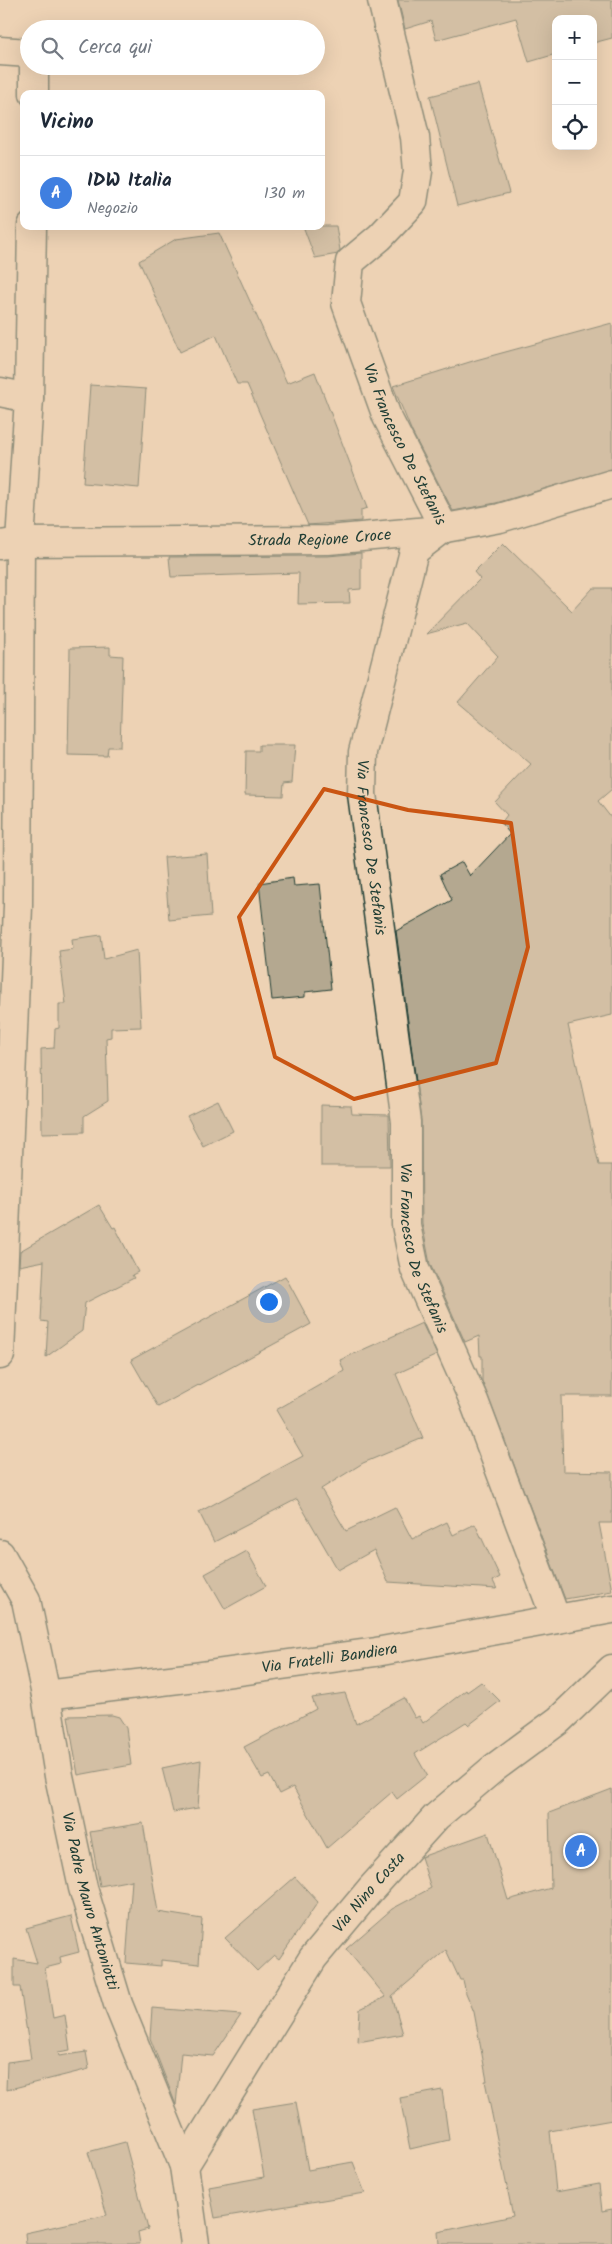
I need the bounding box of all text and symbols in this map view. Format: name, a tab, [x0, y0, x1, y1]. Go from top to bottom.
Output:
map controls	[552, 15, 597, 150]
button: +	[552, 15, 597, 60]
search box	[20, 20, 325, 75]
text: Cerca qui	[78, 33, 152, 63]
icon: search	[38, 34, 66, 62]
button: −	[552, 60, 597, 105]
button: locate	[552, 105, 597, 150]
text: Vicino	[40, 106, 94, 139]
text: IDW Italia	[87, 166, 172, 196]
text: A	[51, 181, 61, 206]
text: 130 m	[264, 181, 305, 206]
text: Negozio	[87, 196, 138, 221]
street label: Via Francesco De Stefanis	[356, 360, 453, 530]
street label: Strada Regione Croce	[248, 522, 392, 553]
street label: Via Francesco De Stefanis	[349, 760, 393, 937]
street label: Via Francesco De Stefanis	[394, 1163, 455, 1338]
your location	[256, 1289, 282, 1315]
street label: Via Fratelli Bandiera	[260, 1636, 400, 1680]
street label: Via Padre Mauro Antoniotti	[55, 1810, 126, 1995]
pin: A	[565, 1832, 597, 1870]
street label: Via Nino Costa	[327, 1846, 411, 1938]

